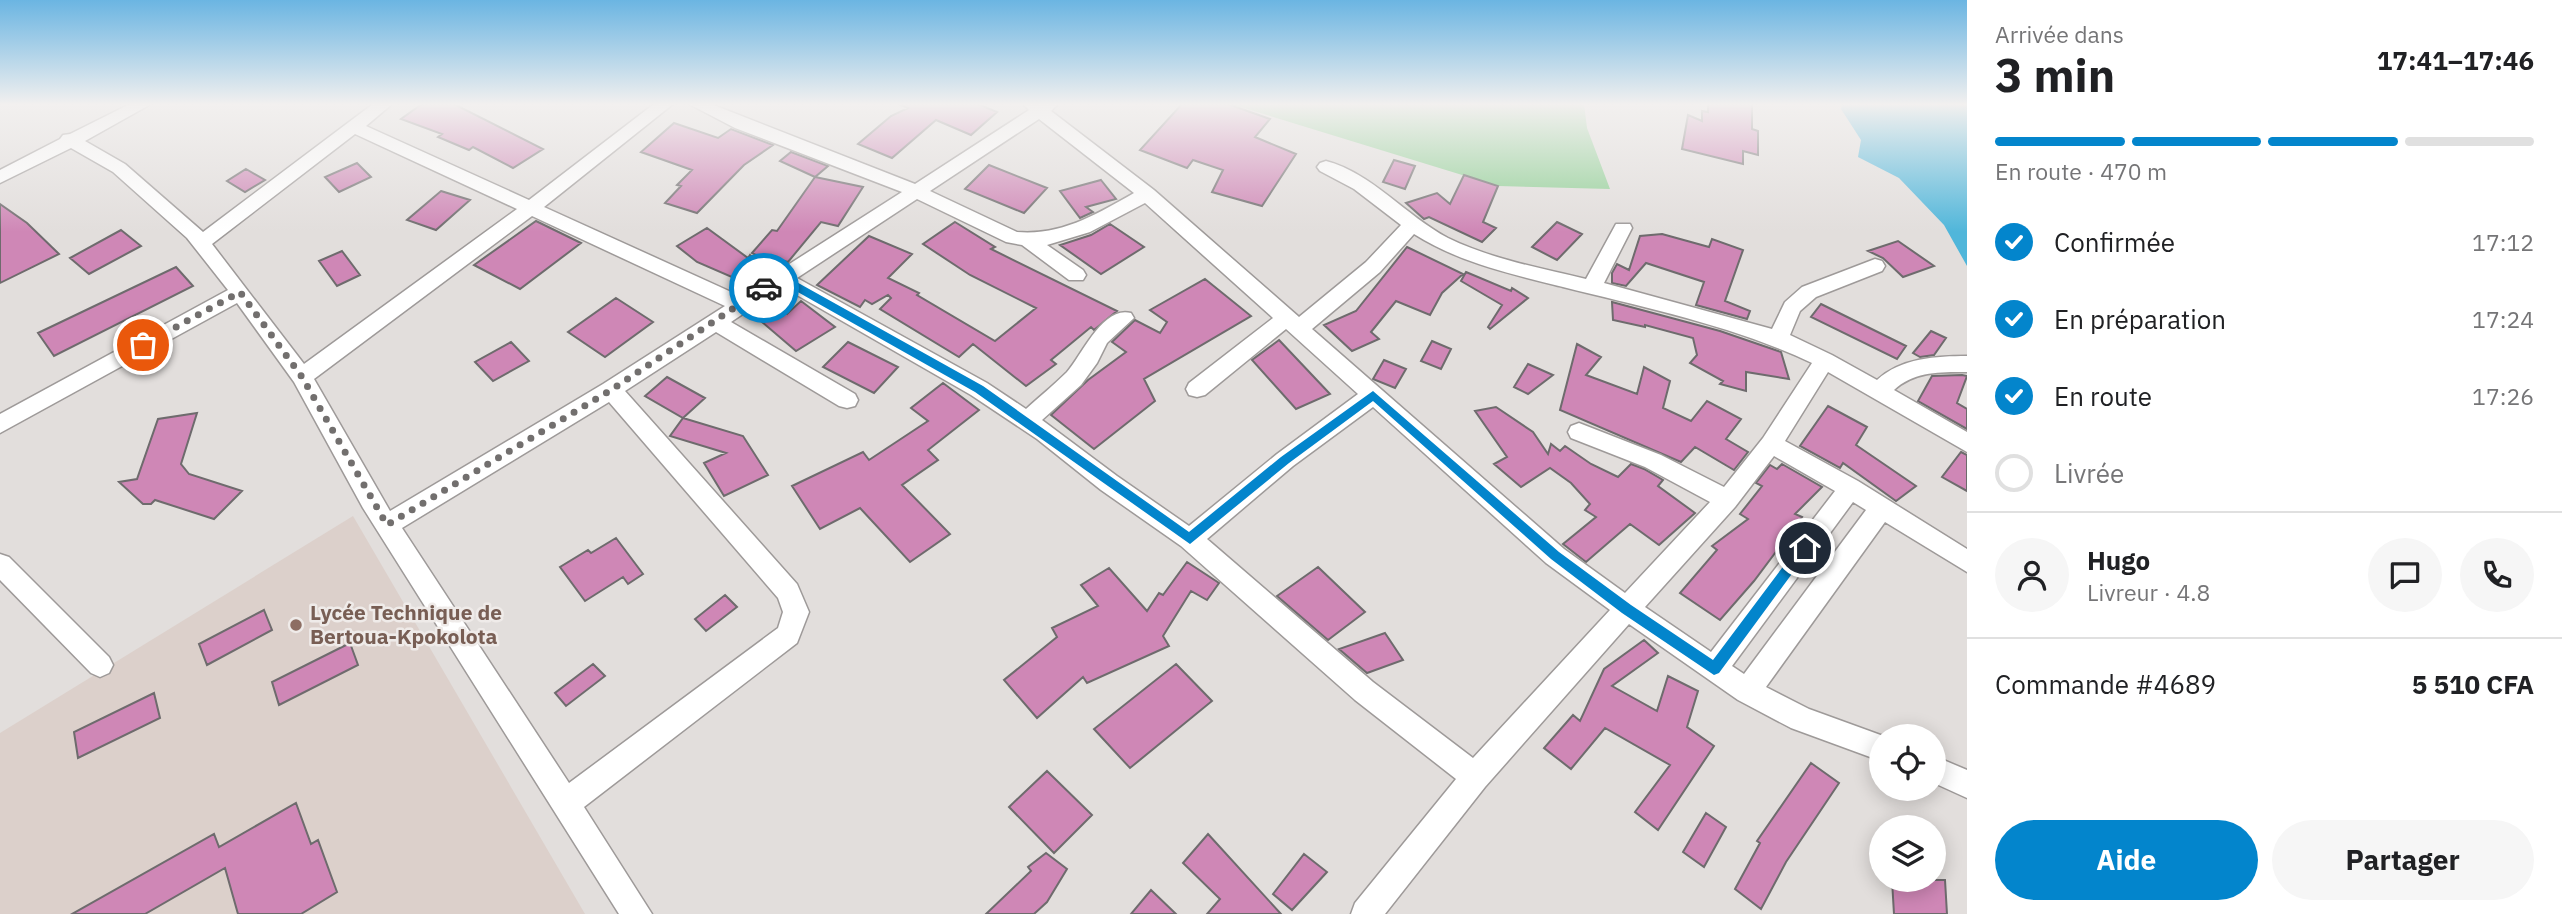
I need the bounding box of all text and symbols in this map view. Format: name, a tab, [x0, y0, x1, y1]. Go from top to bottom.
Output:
text: Arrivée dans	[1995, 19, 2124, 49]
text: 17:41–17:46	[2377, 43, 2534, 77]
text: 3 min	[1995, 45, 2115, 105]
text: En route · 470 m	[1995, 156, 2167, 186]
icon: check	[1995, 223, 2033, 261]
text: Confirmée	[2054, 225, 2175, 259]
text: 17:12	[2472, 227, 2534, 257]
courier	[729, 253, 799, 323]
icon: car	[745, 269, 783, 307]
icon: check	[1995, 300, 2033, 338]
text: En préparation	[2054, 302, 2226, 336]
text: 17:24	[2472, 304, 2534, 334]
pin	[113, 315, 173, 375]
icon: bag	[124, 326, 162, 364]
icon: check	[1995, 377, 2033, 415]
text: En route	[2054, 379, 2152, 413]
text: 17:26	[2472, 381, 2534, 411]
text: Livrée	[2054, 456, 2124, 490]
pin	[1775, 518, 1835, 578]
icon: home	[1786, 529, 1824, 567]
button: person	[1995, 538, 2069, 612]
button: chat	[2368, 538, 2442, 612]
button: phone	[2460, 538, 2534, 612]
text: Hugo	[2087, 543, 2150, 577]
text: Livreur · 4.8	[2087, 577, 2210, 607]
place label: Lycée Technique de Bertoua-Kpokolota	[310, 598, 502, 650]
marker: Lycée Technique de Bertoua-Kpokolota	[288, 617, 304, 633]
text: Commande #4689	[1995, 667, 2216, 701]
text: 5 510 CFA	[2412, 667, 2534, 701]
map controls	[1869, 724, 1946, 892]
button: locate	[1869, 724, 1946, 801]
button: layers	[1869, 815, 1946, 892]
button: Aide	[1995, 820, 2258, 900]
button: Partager	[2272, 820, 2534, 900]

